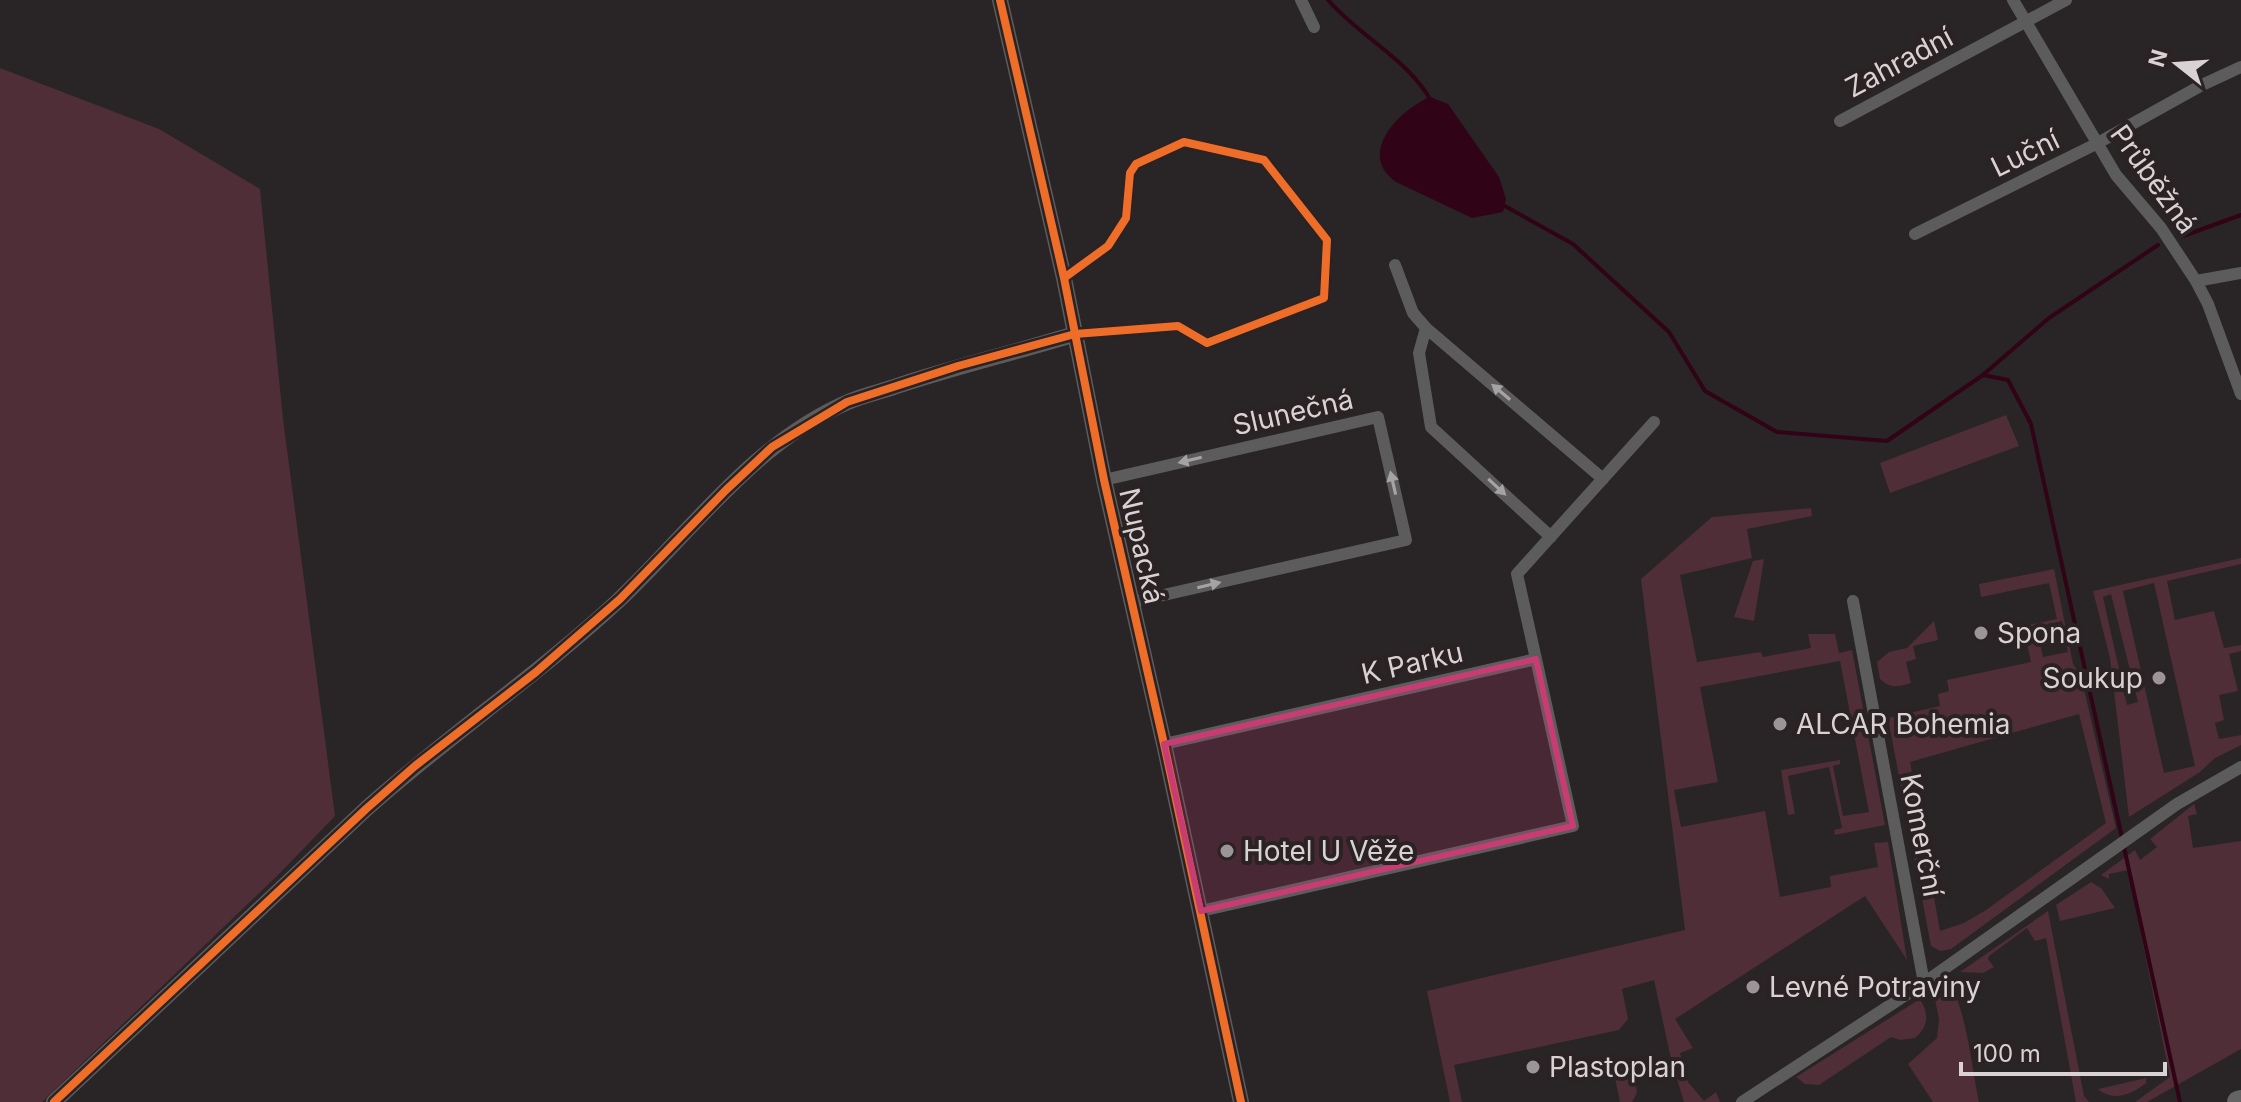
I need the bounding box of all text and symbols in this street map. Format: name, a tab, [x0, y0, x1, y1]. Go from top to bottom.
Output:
street label: Zahradní	[1840, 20, 1959, 104]
north arrow	[2137, 24, 2217, 104]
text: N	[2143, 46, 2173, 70]
street label: Průběžná	[2103, 118, 2205, 240]
street label: Luční	[1985, 122, 2065, 184]
street label: Slunečná	[1230, 382, 1356, 442]
one-way arrow	[1491, 384, 1511, 401]
one-way arrow	[1178, 454, 1203, 467]
one-way arrow	[1386, 470, 1399, 495]
one-way arrow	[1488, 478, 1507, 496]
street label: Nupacká	[1112, 485, 1172, 607]
one-way arrow	[1196, 578, 1221, 591]
place label: Spona	[1997, 616, 2081, 650]
marker: Spona	[1972, 624, 1990, 642]
street label: K Parku	[1358, 635, 1466, 691]
place label: Soukup	[2043, 661, 2143, 695]
marker: Soukup	[2150, 669, 2168, 687]
place label: ALCAR Bohemia	[1796, 707, 2011, 741]
marker: ALCAR Bohemia	[1771, 715, 1789, 733]
street label: Komerční	[1893, 771, 1951, 900]
place label: Hotel U Věže	[1243, 834, 1414, 868]
marker: Hotel U Věže	[1218, 842, 1236, 860]
place label: Levné Potraviny	[1769, 970, 1981, 1004]
marker: Levné Potraviny	[1744, 978, 1762, 996]
scale bar	[1961, 1026, 2165, 1076]
text: 100 m	[1973, 1039, 2041, 1068]
place label: Plastoplan	[1549, 1050, 1686, 1084]
marker: Plastoplan	[1524, 1058, 1542, 1076]

